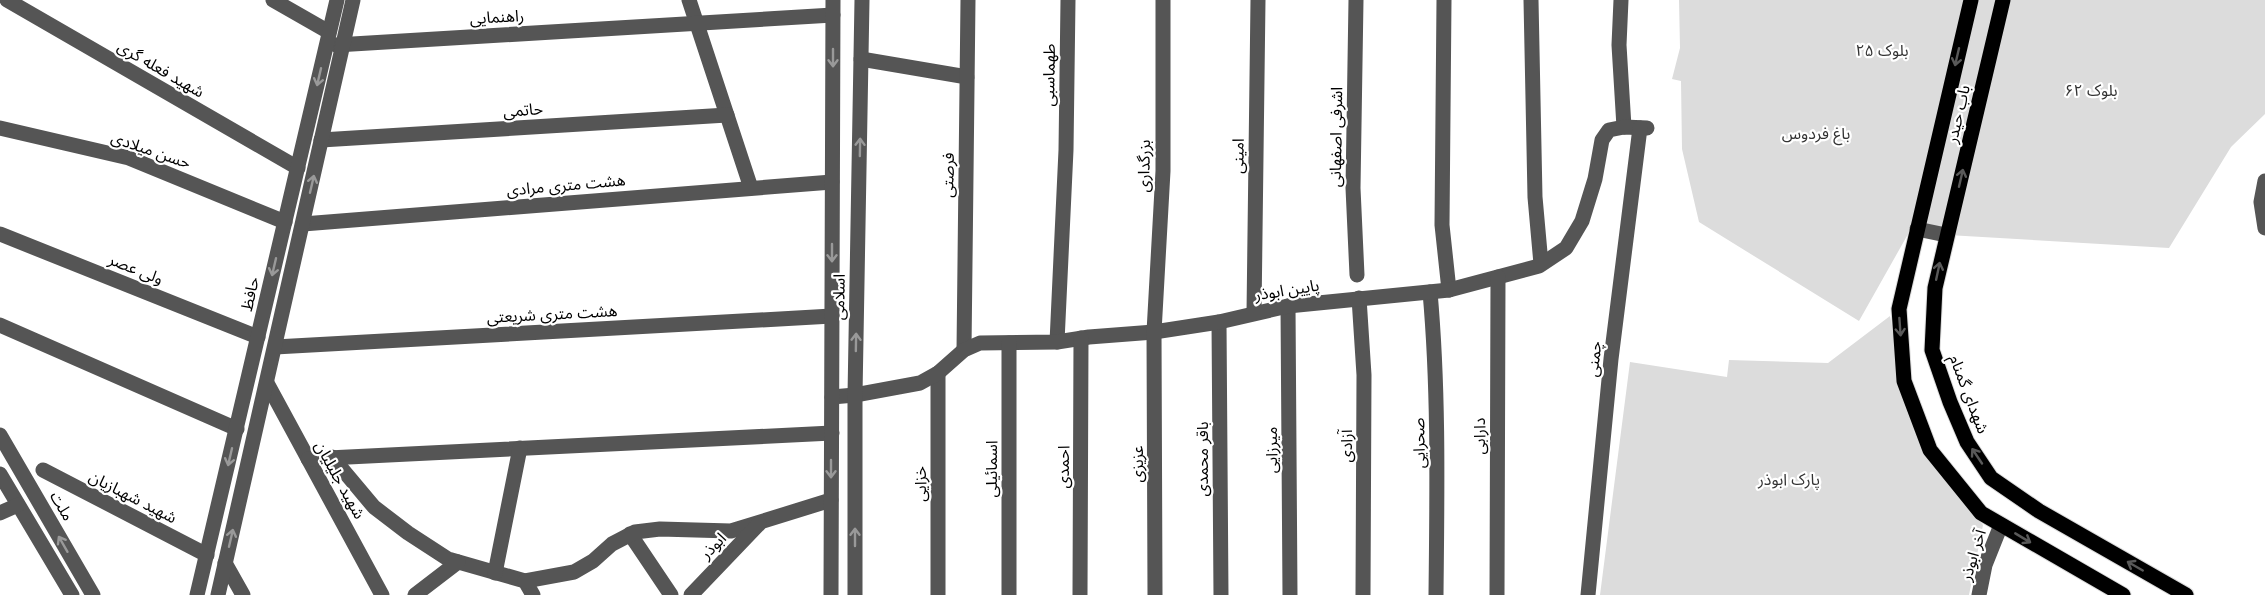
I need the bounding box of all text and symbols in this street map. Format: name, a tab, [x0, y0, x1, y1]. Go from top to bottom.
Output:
street label: راهنمایی	[469, 6, 525, 28]
street label: شهید فعله گری	[114, 37, 208, 101]
park label: بلوک ۲۵	[1855, 41, 1909, 60]
street label: طهماسبی	[1039, 43, 1059, 106]
one-way arrow	[1951, 47, 1963, 66]
one-way arrow	[827, 48, 839, 68]
one-way arrow	[312, 68, 324, 87]
park label: بلوک ۶۲	[2064, 81, 2118, 100]
street label: باب حیدر	[1942, 83, 1974, 146]
street label: اشرفی اصفهانی	[1326, 87, 1346, 187]
street label: حاتمی	[502, 99, 544, 121]
park label: باغ فردوس	[1782, 124, 1850, 146]
street label: حسن میلادی	[109, 128, 193, 172]
one-way arrow	[854, 137, 865, 157]
street label: امینی	[1228, 138, 1248, 174]
street label: بزرگداری	[1134, 139, 1154, 193]
street label: فرصتی	[938, 152, 958, 198]
one-way arrow	[1955, 169, 1967, 188]
street label: هشت متری مرادی	[506, 170, 626, 200]
one-way arrow	[306, 175, 318, 194]
one-way arrow	[826, 243, 838, 263]
street label: ولی عصر	[105, 249, 166, 288]
one-way arrow	[268, 258, 280, 277]
one-way arrow	[1933, 262, 1945, 281]
street label: اسلامی	[829, 274, 849, 320]
street label: حافظ	[237, 275, 263, 313]
street label: پایین ابوذر	[1252, 276, 1321, 306]
street label: هشت متری شریعتی	[486, 301, 618, 327]
one-way arrow	[1895, 317, 1906, 337]
one-way arrow	[850, 332, 862, 352]
street label: چمنی	[1583, 340, 1606, 378]
street label: شهدای گمنام	[1942, 352, 1993, 437]
street label: صحرایی	[1409, 417, 1429, 469]
street label: دارابی	[1470, 418, 1489, 454]
street label: باقر محمدی	[1193, 421, 1212, 497]
street label: میرزایی	[1262, 427, 1281, 473]
street label: آزادی	[1337, 428, 1356, 462]
street label: شهید جلیلیان	[311, 438, 369, 522]
street label: اسمائیلی	[982, 440, 1001, 498]
street label: احمدی	[1054, 445, 1073, 489]
street label: عزیزی	[1128, 445, 1147, 483]
one-way arrow	[224, 447, 235, 466]
one-way arrow	[1970, 448, 1983, 465]
one-way arrow	[826, 459, 837, 479]
street label: خزایی	[911, 466, 930, 502]
street label: شهید شهبازیان	[86, 467, 180, 527]
park label: پارک ابوذر	[1757, 470, 1820, 490]
street label: ملت	[46, 488, 78, 524]
street label: آخر ابوذر	[1956, 526, 1990, 584]
one-way arrow	[849, 527, 861, 547]
one-way arrow	[226, 529, 238, 548]
street label: ابوذر	[695, 529, 730, 564]
one-way arrow	[2014, 533, 2031, 545]
one-way arrow	[57, 536, 69, 553]
one-way arrow	[2127, 560, 2144, 572]

